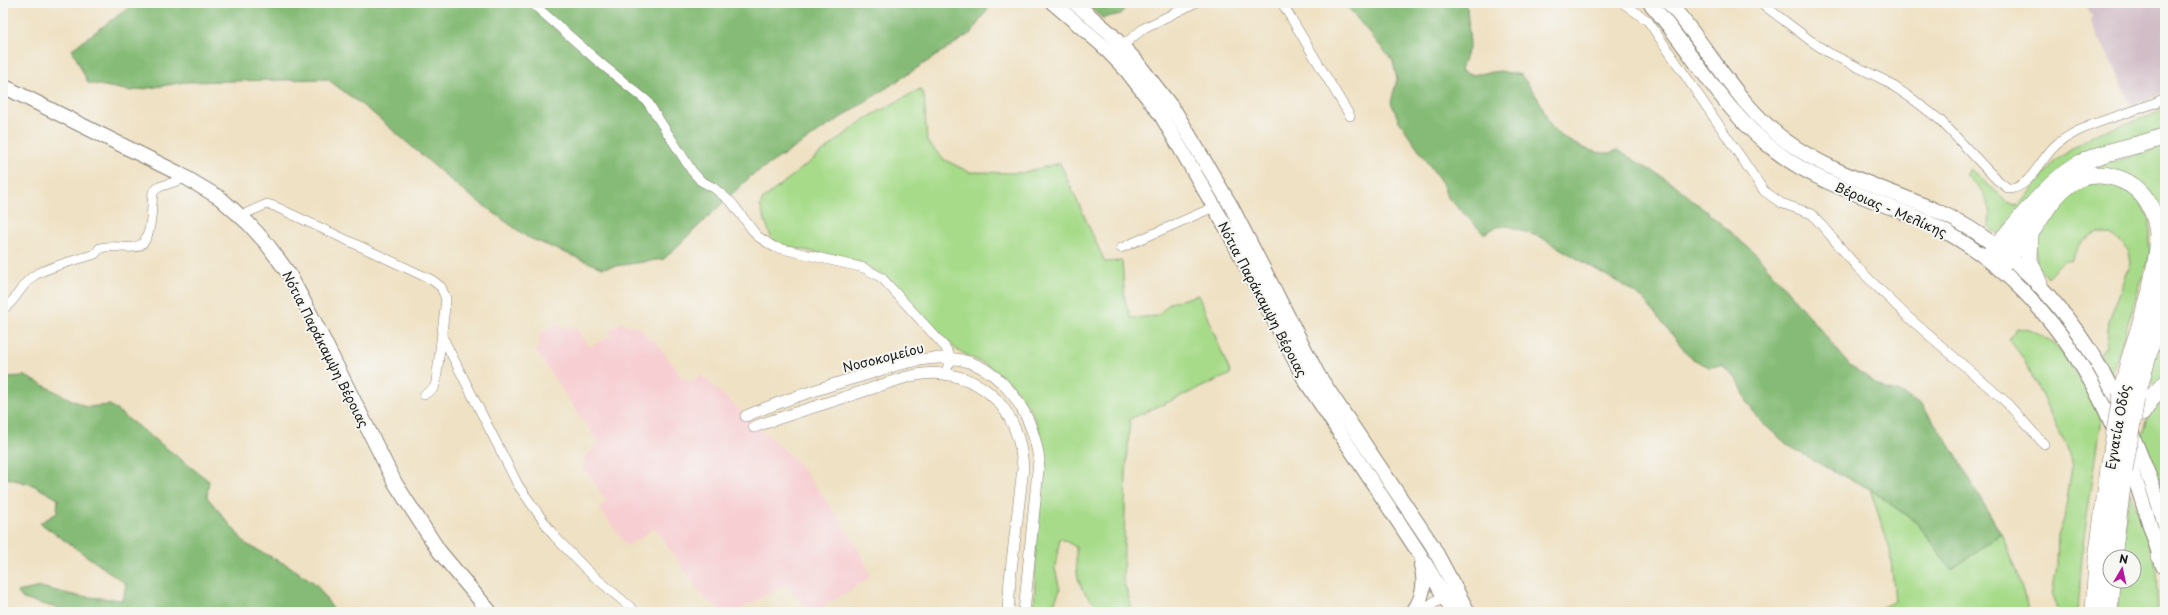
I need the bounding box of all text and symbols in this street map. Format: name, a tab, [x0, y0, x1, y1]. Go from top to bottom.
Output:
street label: Βέροιας - Μελίκης	[1832, 177, 1950, 241]
street label: Νότια Παράκαμψη Βέροιας	[1214, 218, 1312, 380]
street label: Νότια Παράκαμψη Βέροιας	[278, 267, 374, 431]
street label: Νοσοκομείου	[840, 338, 926, 376]
street label: Εγνατία Οδός	[2100, 383, 2134, 471]
north arrow	[2102, 549, 2142, 589]
text: N	[2118, 550, 2130, 568]

